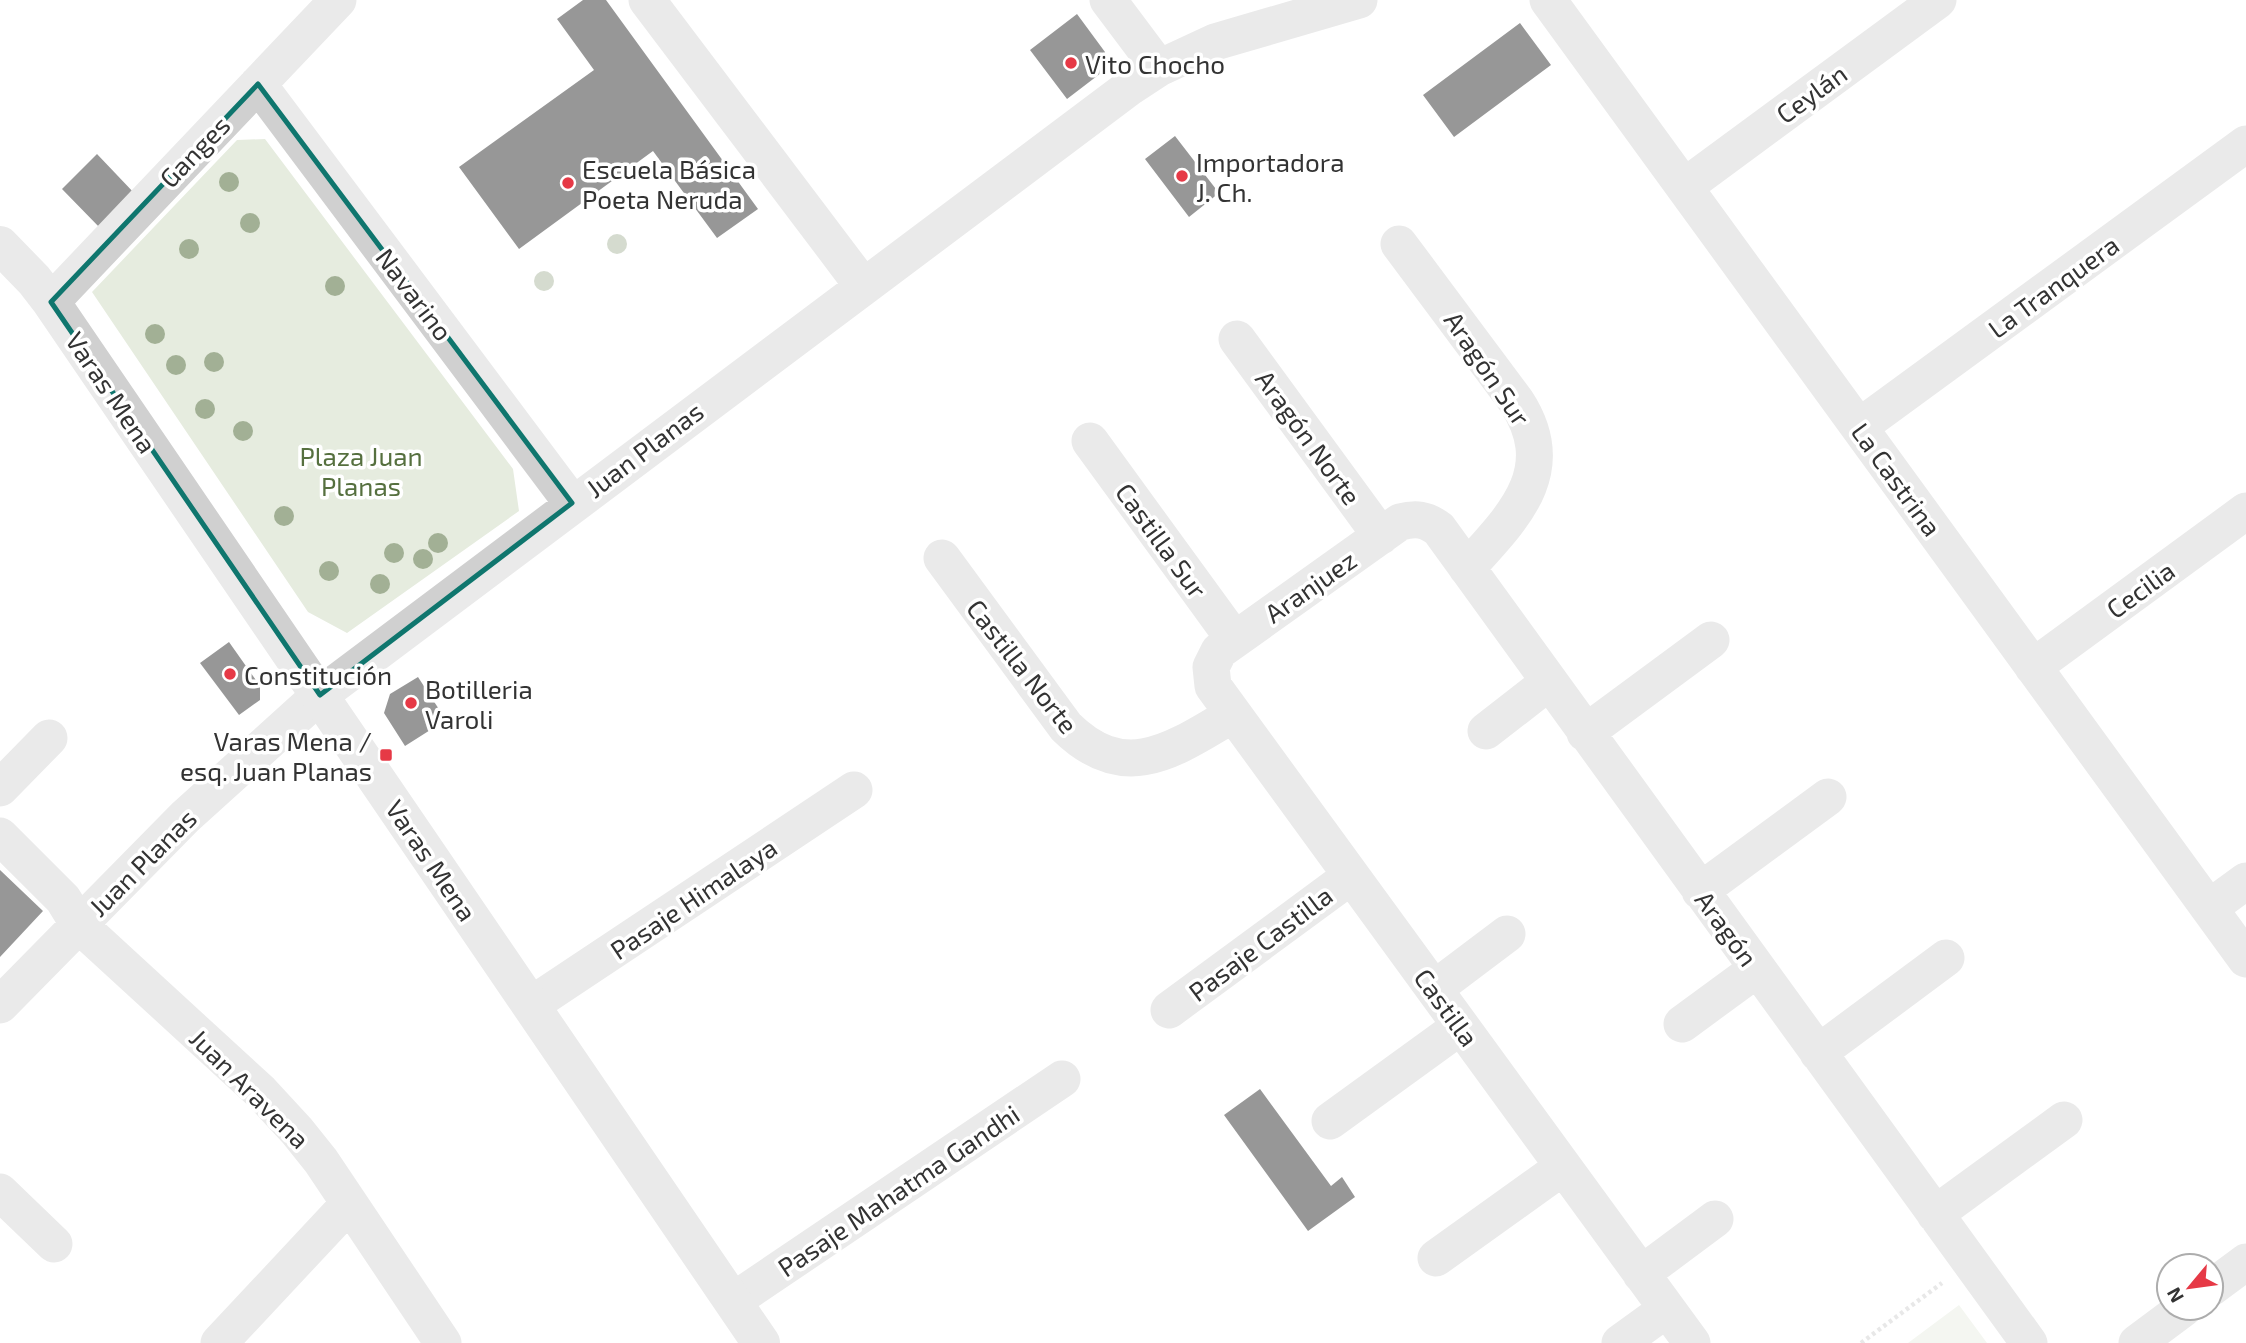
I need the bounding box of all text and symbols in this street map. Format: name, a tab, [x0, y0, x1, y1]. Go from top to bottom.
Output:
place label: Vito Chocho	[1085, 48, 1225, 79]
marker: Vito Chocho	[1063, 55, 1079, 71]
street label: Ceylán	[1770, 57, 1852, 129]
street label: Ganges	[153, 109, 235, 193]
place label: Importadora J. Ch.	[1196, 146, 1344, 207]
place label: Escuela Básica Poeta Neruda	[582, 153, 756, 214]
marker: Importadora J. Ch.	[1174, 168, 1190, 184]
marker: Escuela Básica Poeta Neruda	[560, 175, 576, 191]
street label: La Tranquera	[1982, 228, 2124, 344]
street label: Navarino	[370, 242, 460, 346]
street label: Aragón Sur	[1439, 305, 1537, 431]
street label: Varas Mena	[60, 326, 164, 458]
street label: Aragón Norte	[1250, 364, 1368, 510]
street label: Juan Planas	[579, 395, 709, 503]
street label: La Castrina	[1846, 417, 1948, 541]
park label: Plaza Juan Planas	[299, 440, 423, 501]
street label: Castilla Sur	[1110, 477, 1214, 603]
street label: Aranjuez	[1258, 543, 1362, 629]
street label: Cecilia	[2100, 554, 2180, 624]
street label: Castilla Norte	[961, 593, 1085, 739]
place label: Constitución	[244, 659, 392, 690]
marker: Constitución	[222, 666, 238, 682]
place label: Botilleria Varoli	[425, 673, 533, 734]
marker: Botilleria Varoli	[403, 695, 419, 711]
place label: Varas Mena / esq. Juan Planas	[180, 725, 372, 786]
marker: Varas Mena / esq. Juan Planas	[378, 747, 394, 763]
street label: Varas Mena	[380, 794, 484, 926]
street label: Juan Planas	[82, 802, 202, 922]
street label: Pasaje Himalaya	[604, 831, 782, 965]
street label: Pasaje Castilla	[1182, 879, 1338, 1007]
street label: Aragón	[1689, 884, 1765, 972]
street label: Castilla	[1408, 962, 1486, 1052]
street label: Juan Aravena	[184, 1022, 316, 1154]
street label: Pasaje Mahatma Gandhi	[771, 1098, 1025, 1282]
north arrow	[2155, 1252, 2225, 1322]
text: N	[2161, 1284, 2188, 1307]

